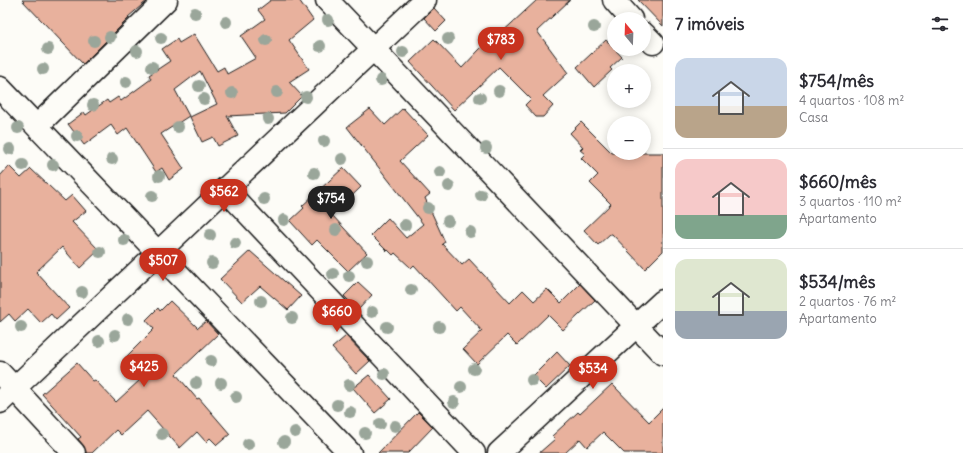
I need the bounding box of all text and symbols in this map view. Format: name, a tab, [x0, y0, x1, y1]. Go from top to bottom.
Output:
north arrow	[607, 12, 651, 56]
map controls	[607, 12, 651, 160]
text: 7 imóveis	[675, 13, 745, 35]
icon: filters	[929, 13, 951, 35]
pin: $783	[477, 27, 525, 61]
text: $783	[487, 31, 515, 48]
button: +	[607, 64, 651, 108]
text: $754/mês	[799, 70, 874, 92]
icon: home	[707, 74, 755, 122]
text: 4 quartos · 108 m²	[799, 92, 904, 109]
text: Casa	[799, 109, 828, 126]
button: −	[607, 116, 651, 160]
text: $660/mês	[799, 171, 877, 193]
icon: home	[707, 175, 755, 223]
pin: $562	[200, 179, 248, 213]
text: $562	[209, 183, 239, 200]
pin: $754	[307, 186, 355, 220]
text: $754	[317, 190, 345, 207]
text: 3 quartos · 110 m²	[799, 193, 902, 210]
text: Apartamento	[799, 210, 877, 227]
pin: $507	[139, 248, 187, 282]
text: $507	[148, 252, 178, 269]
text: $534/mês	[799, 271, 875, 293]
icon: home	[707, 275, 755, 323]
text: 2 quartos · 76 m²	[799, 293, 896, 310]
pin: $660	[313, 299, 361, 333]
text: $660	[322, 303, 352, 320]
text: Apartamento	[799, 310, 877, 327]
pin: $425	[120, 354, 168, 388]
pin: $534	[569, 356, 617, 390]
text: $425	[129, 358, 159, 375]
text: $534	[578, 360, 608, 377]

